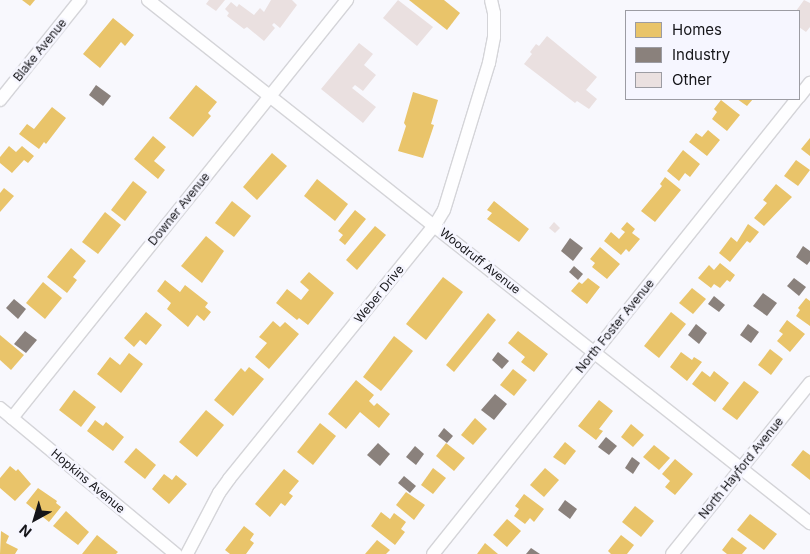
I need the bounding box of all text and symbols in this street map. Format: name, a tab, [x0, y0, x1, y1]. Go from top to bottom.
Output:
legend	[625, 10, 800, 100]
street label: Blake Avenue	[10, 16, 70, 84]
text: Homes	[672, 20, 722, 39]
text: Industry	[672, 45, 730, 64]
text: Other	[672, 70, 712, 89]
street label: Downer Avenue	[145, 170, 213, 248]
street label: Woodruff Avenue	[437, 225, 523, 297]
street label: Weber Drive	[351, 262, 407, 326]
street label: North Foster Avenue	[573, 276, 657, 376]
street label: North Hayford Avenue	[696, 414, 786, 522]
street label: Hopkins Avenue	[48, 446, 128, 516]
north arrow	[10, 494, 60, 544]
text: N	[16, 521, 35, 541]

